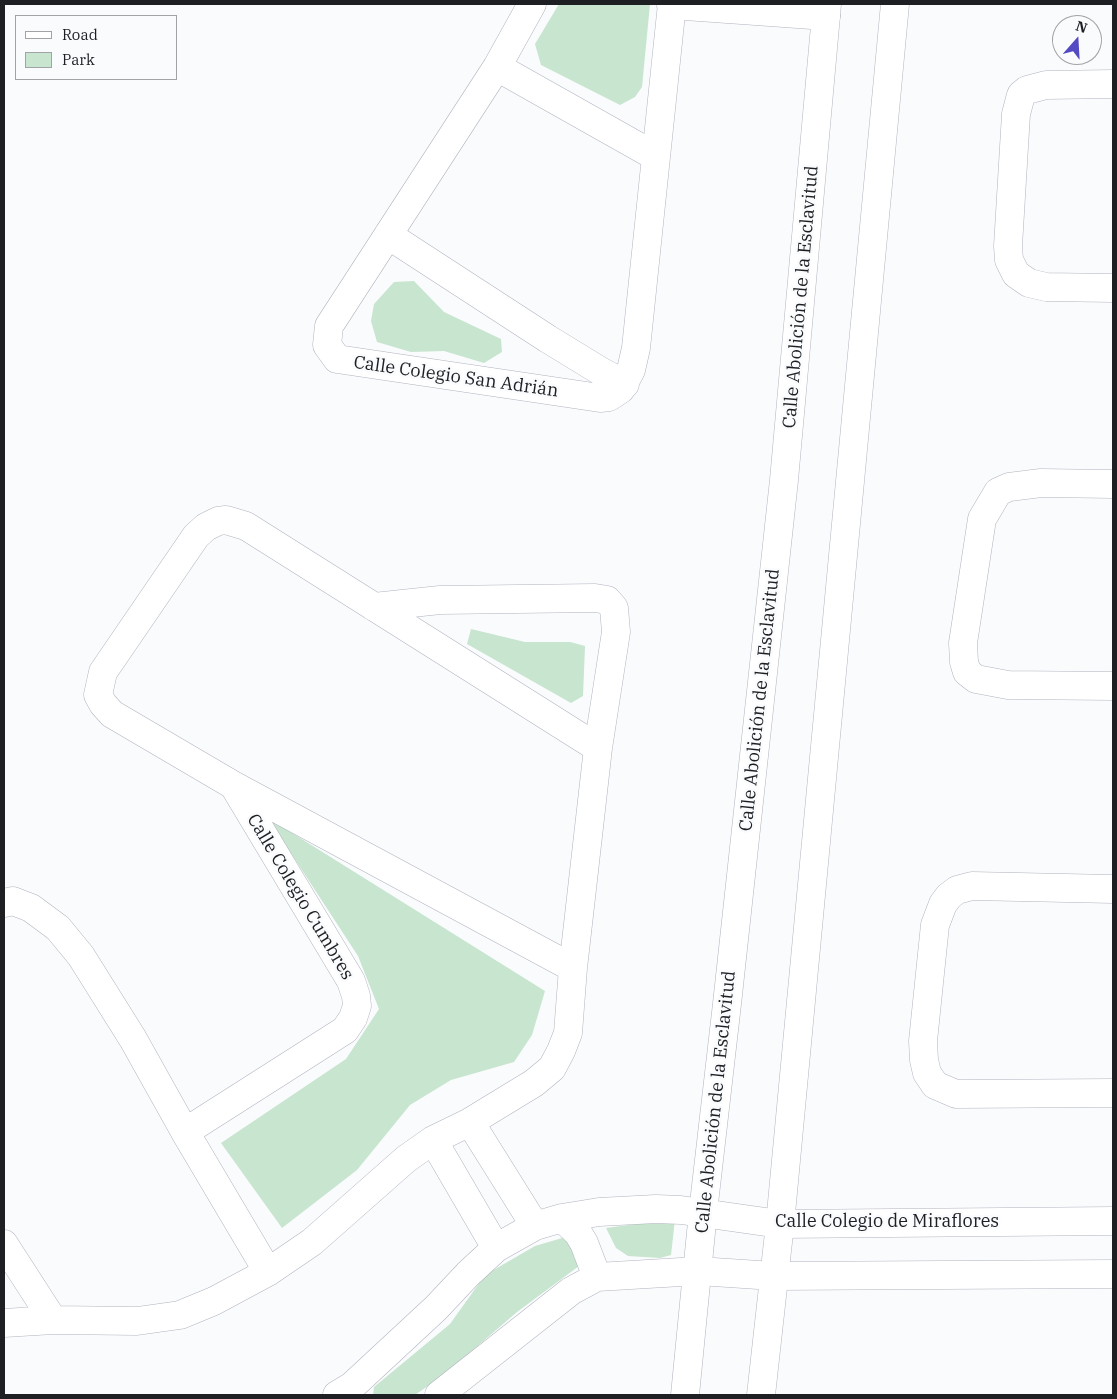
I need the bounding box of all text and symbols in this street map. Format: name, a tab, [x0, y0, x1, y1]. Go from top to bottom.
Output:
legend	[15, 15, 178, 80]
north arrow	[1052, 15, 1102, 65]
text: N	[1073, 16, 1090, 37]
text: Road	[62, 25, 98, 44]
text: Park	[62, 50, 95, 69]
street label: Calle Abolición de la Esclavitud	[779, 165, 823, 429]
street label: Calle Colegio San Adrián	[352, 352, 560, 402]
street label: Calle Abolición de la Esclavitud	[735, 568, 785, 832]
street label: Calle Colegio Cumbres	[242, 810, 358, 984]
street label: Calle Abolición de la Esclavitud	[691, 970, 741, 1234]
street label: Calle Colegio de Miraflores	[775, 1211, 999, 1233]

